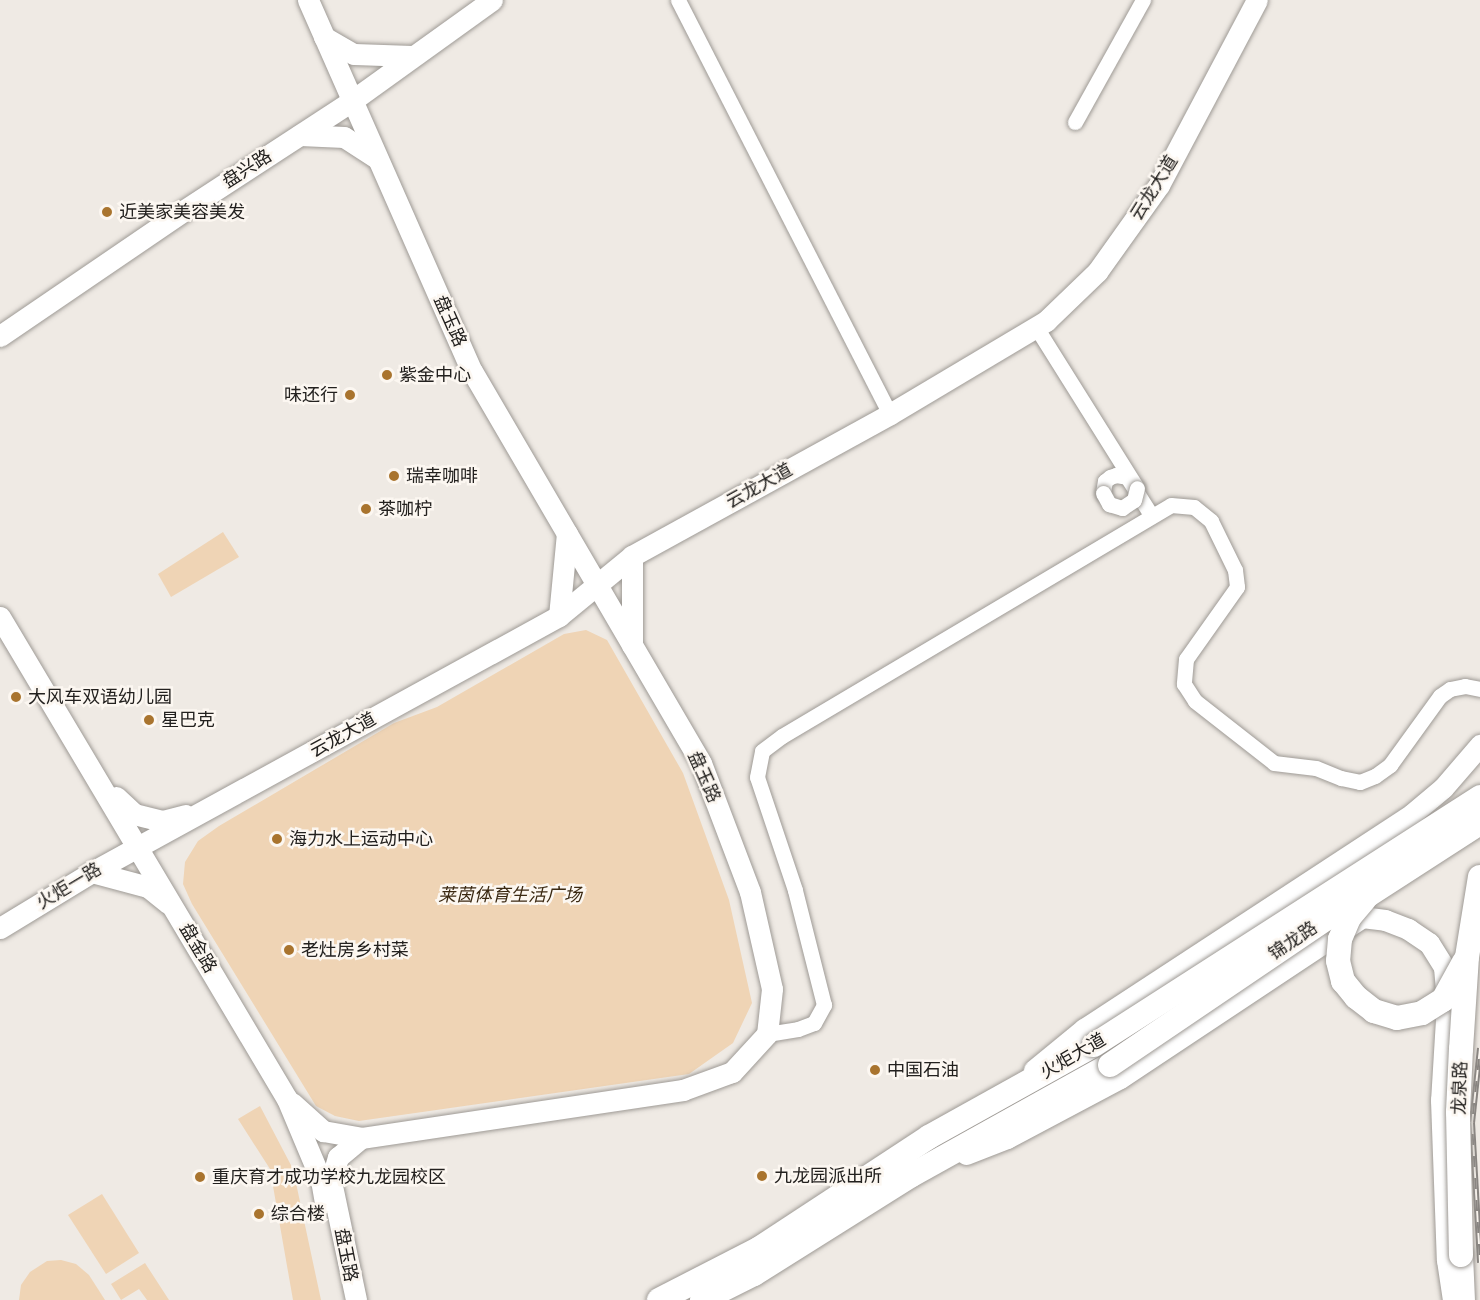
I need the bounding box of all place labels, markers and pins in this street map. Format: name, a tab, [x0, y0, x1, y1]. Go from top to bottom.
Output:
place label: 近美家美容美发	[119, 201, 245, 223]
marker: 近美家美容美发	[100, 205, 114, 219]
place label: 紫金中心	[399, 364, 471, 386]
marker: 紫金中心	[380, 368, 394, 382]
place label: 味还行	[284, 384, 338, 406]
marker: 味还行	[343, 388, 357, 402]
place label: 瑞幸咖啡	[406, 465, 478, 487]
marker: 瑞幸咖啡	[387, 469, 401, 483]
place label: 茶咖柠	[378, 498, 432, 520]
marker: 茶咖柠	[359, 502, 373, 516]
place label: 大风车双语幼儿园	[28, 686, 172, 708]
marker: 大风车双语幼儿园	[9, 690, 23, 704]
place label: 星巴克	[161, 709, 215, 731]
marker: 星巴克	[142, 713, 156, 727]
place label: 海力水上运动中心	[289, 828, 433, 850]
marker: 海力水上运动中心	[270, 832, 284, 846]
place label: 老灶房乡村菜	[301, 939, 409, 961]
marker: 老灶房乡村菜	[282, 943, 296, 957]
place label: 中国石油	[887, 1059, 959, 1081]
marker: 中国石油	[868, 1063, 882, 1077]
place label: 九龙园派出所	[774, 1165, 882, 1187]
place label: 重庆育才成功学校九龙园校区	[212, 1166, 446, 1188]
marker: 九龙园派出所	[755, 1169, 769, 1183]
marker: 重庆育才成功学校九龙园校区	[193, 1170, 207, 1184]
place label: 综合楼	[271, 1203, 325, 1225]
marker: 综合楼	[252, 1207, 266, 1221]

